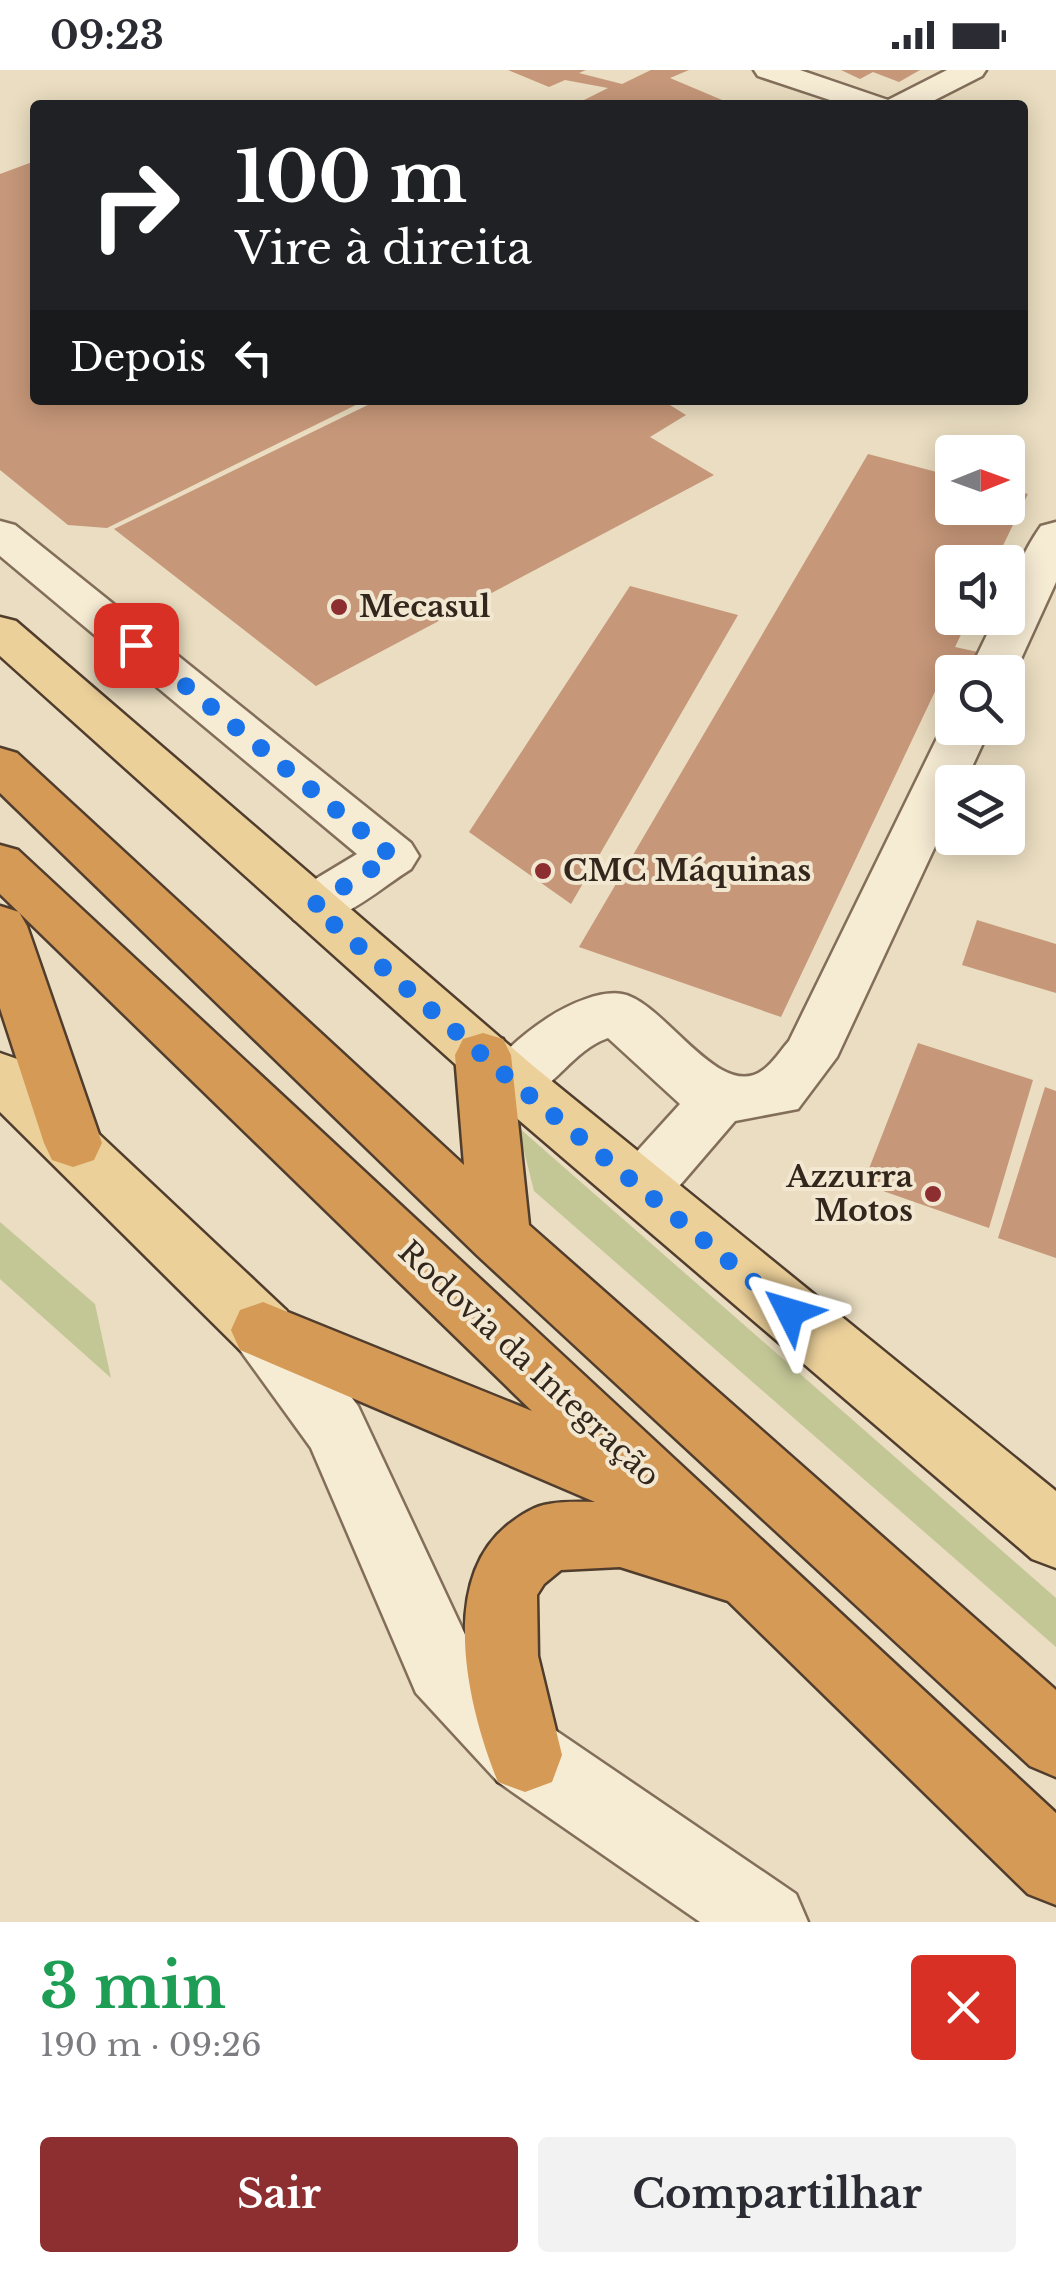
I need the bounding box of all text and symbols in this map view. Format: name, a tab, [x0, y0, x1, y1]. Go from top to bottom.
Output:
text: 09:23	[50, 12, 164, 59]
text: 100 m	[235, 134, 467, 221]
icon: right	[70, 140, 200, 270]
text: Vire à direita	[235, 220, 532, 276]
icon: left	[226, 330, 281, 385]
text: Depois	[70, 334, 206, 381]
north arrow	[935, 435, 1025, 525]
map controls	[935, 435, 1025, 855]
button: sound	[935, 545, 1025, 635]
place label: Mecasul	[359, 588, 491, 625]
marker: Mecasul	[328, 596, 350, 618]
pin	[94, 603, 179, 688]
icon: arrive	[109, 618, 164, 673]
button: search	[935, 655, 1025, 745]
button: layers	[935, 765, 1025, 855]
place label: CMC Máquinas	[563, 852, 811, 889]
marker: CMC Máquinas	[532, 860, 554, 882]
place label: Azzurra Motos	[785, 1158, 913, 1229]
marker: Azzurra Motos	[922, 1183, 944, 1205]
street label: Rodovia da Integração	[391, 1233, 668, 1494]
position arrow	[738, 1260, 842, 1364]
text: 3 min	[40, 1950, 226, 2024]
button: close	[911, 1955, 1016, 2060]
text: 190 m · 09:26	[40, 2025, 262, 2065]
button: Sair	[40, 2137, 518, 2252]
button: Compartilhar	[538, 2137, 1016, 2252]

